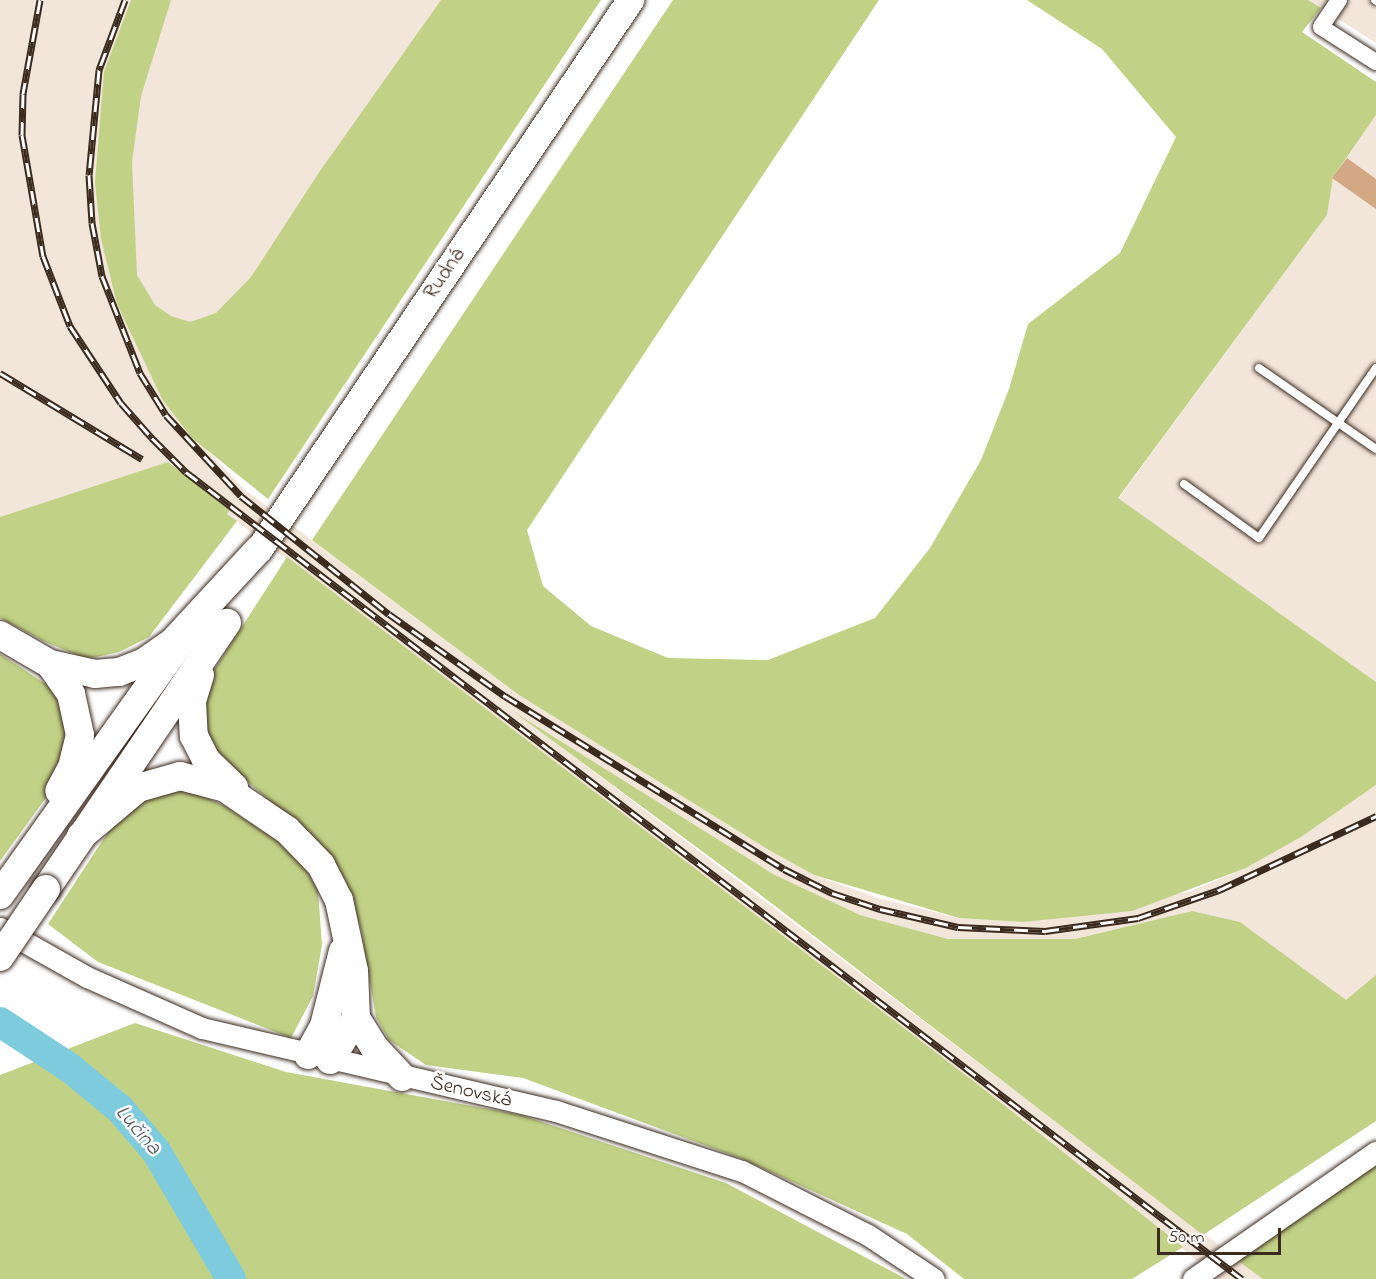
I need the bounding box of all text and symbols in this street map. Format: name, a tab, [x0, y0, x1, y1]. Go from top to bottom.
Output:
street label: Rudná	[419, 244, 471, 304]
street label: Šenovská	[428, 1070, 514, 1114]
water label: Lučina	[108, 1101, 166, 1161]
scale bar	[1160, 1216, 1284, 1254]
text: 50 m	[1168, 1225, 1205, 1251]

